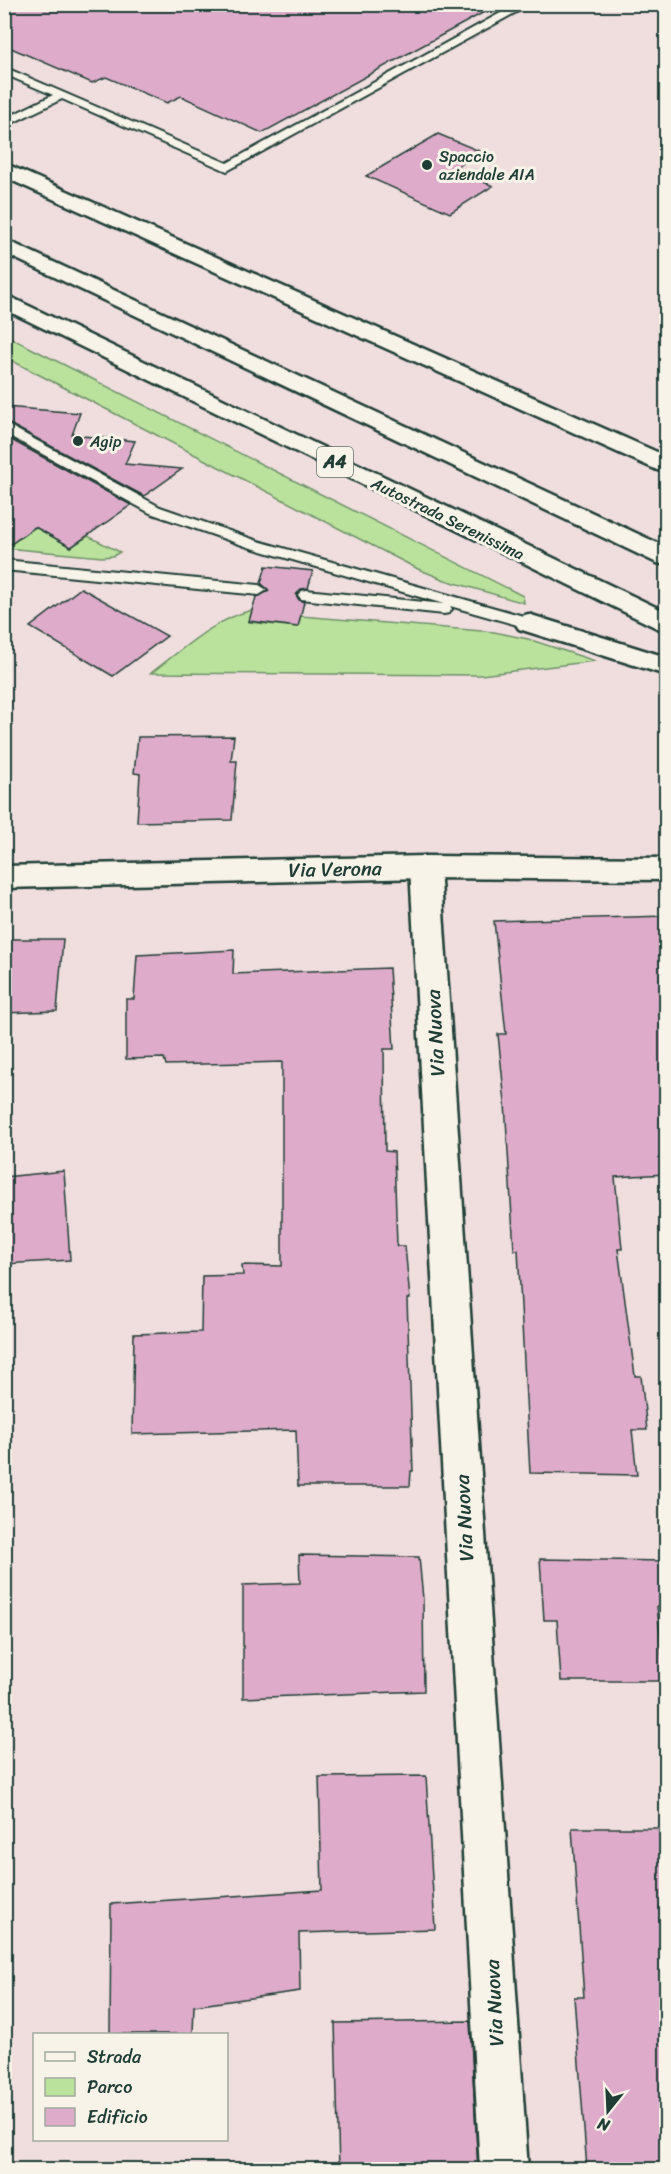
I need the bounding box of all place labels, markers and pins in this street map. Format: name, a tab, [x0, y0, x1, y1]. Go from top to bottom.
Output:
place label: Spaccio aziendale AIA	[439, 142, 535, 189]
marker: Spaccio aziendale AIA	[420, 158, 434, 172]
place label: Agip	[89, 427, 122, 456]
marker: Agip	[71, 434, 85, 448]

